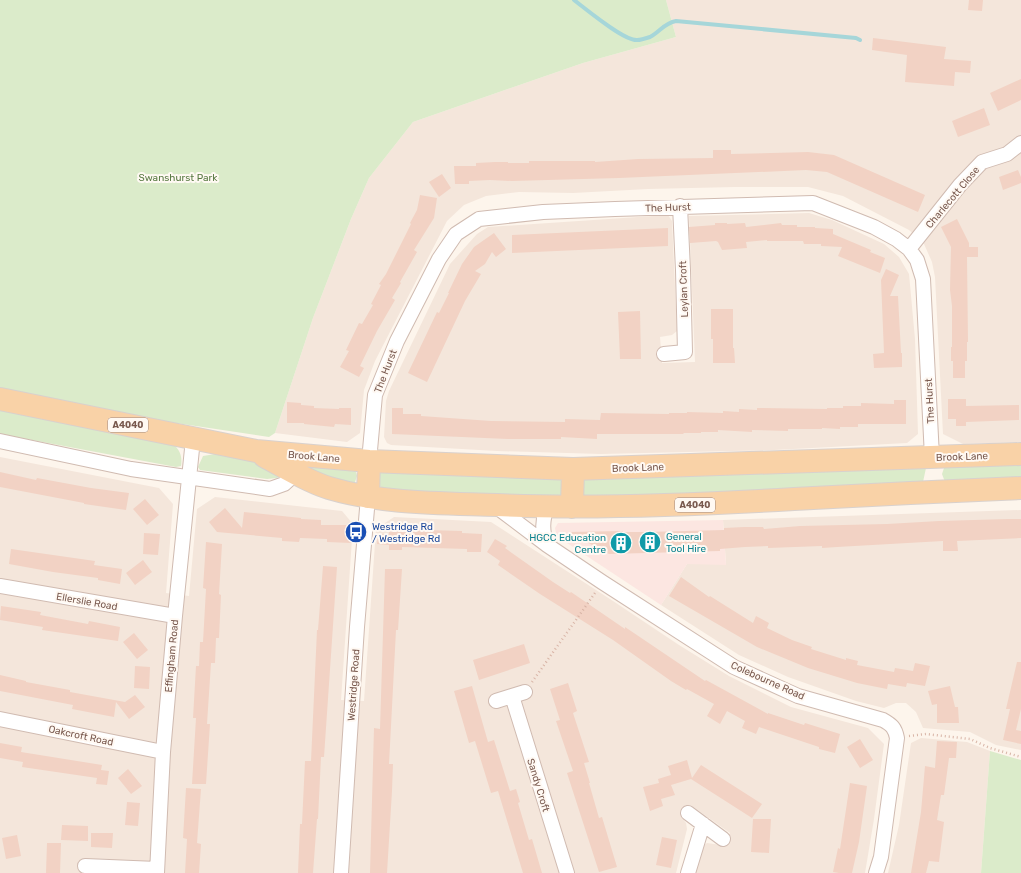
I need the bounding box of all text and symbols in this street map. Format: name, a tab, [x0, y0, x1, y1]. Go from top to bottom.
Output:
street label: Charlecott Close	[923, 164, 982, 231]
park label: Swanshurst Park	[139, 172, 218, 184]
street label: The Hurst	[645, 201, 691, 215]
street label: Leylan Croft	[677, 260, 691, 318]
street label: The Hurst	[372, 348, 400, 395]
street label: The Hurst	[923, 378, 937, 424]
road number: A4040	[108, 418, 148, 432]
street label: Brook Lane	[287, 449, 341, 465]
street label: Brook Lane	[936, 450, 989, 464]
street label: Brook Lane	[612, 461, 665, 475]
road number: A4040	[675, 498, 715, 512]
bus stop icon: Westridge Rd / Westridge Rd	[343, 519, 369, 545]
place label: Westridge Rd / Westridge Rd	[372, 521, 440, 545]
building icon: General Tool Hire	[637, 529, 663, 555]
building icon: HGCC Education Centre	[608, 530, 634, 556]
place label: General Tool Hire	[666, 531, 706, 555]
place label: HGCC Education Centre	[529, 532, 606, 556]
street label: Ellerslie Road	[55, 591, 118, 613]
street label: Effingham Road	[163, 619, 181, 693]
street label: Westridge Road	[345, 649, 363, 722]
street label: Colebourne Road	[729, 659, 807, 703]
street label: Oakcroft Road	[47, 723, 114, 749]
street label: Sandy Croft	[524, 757, 552, 814]

